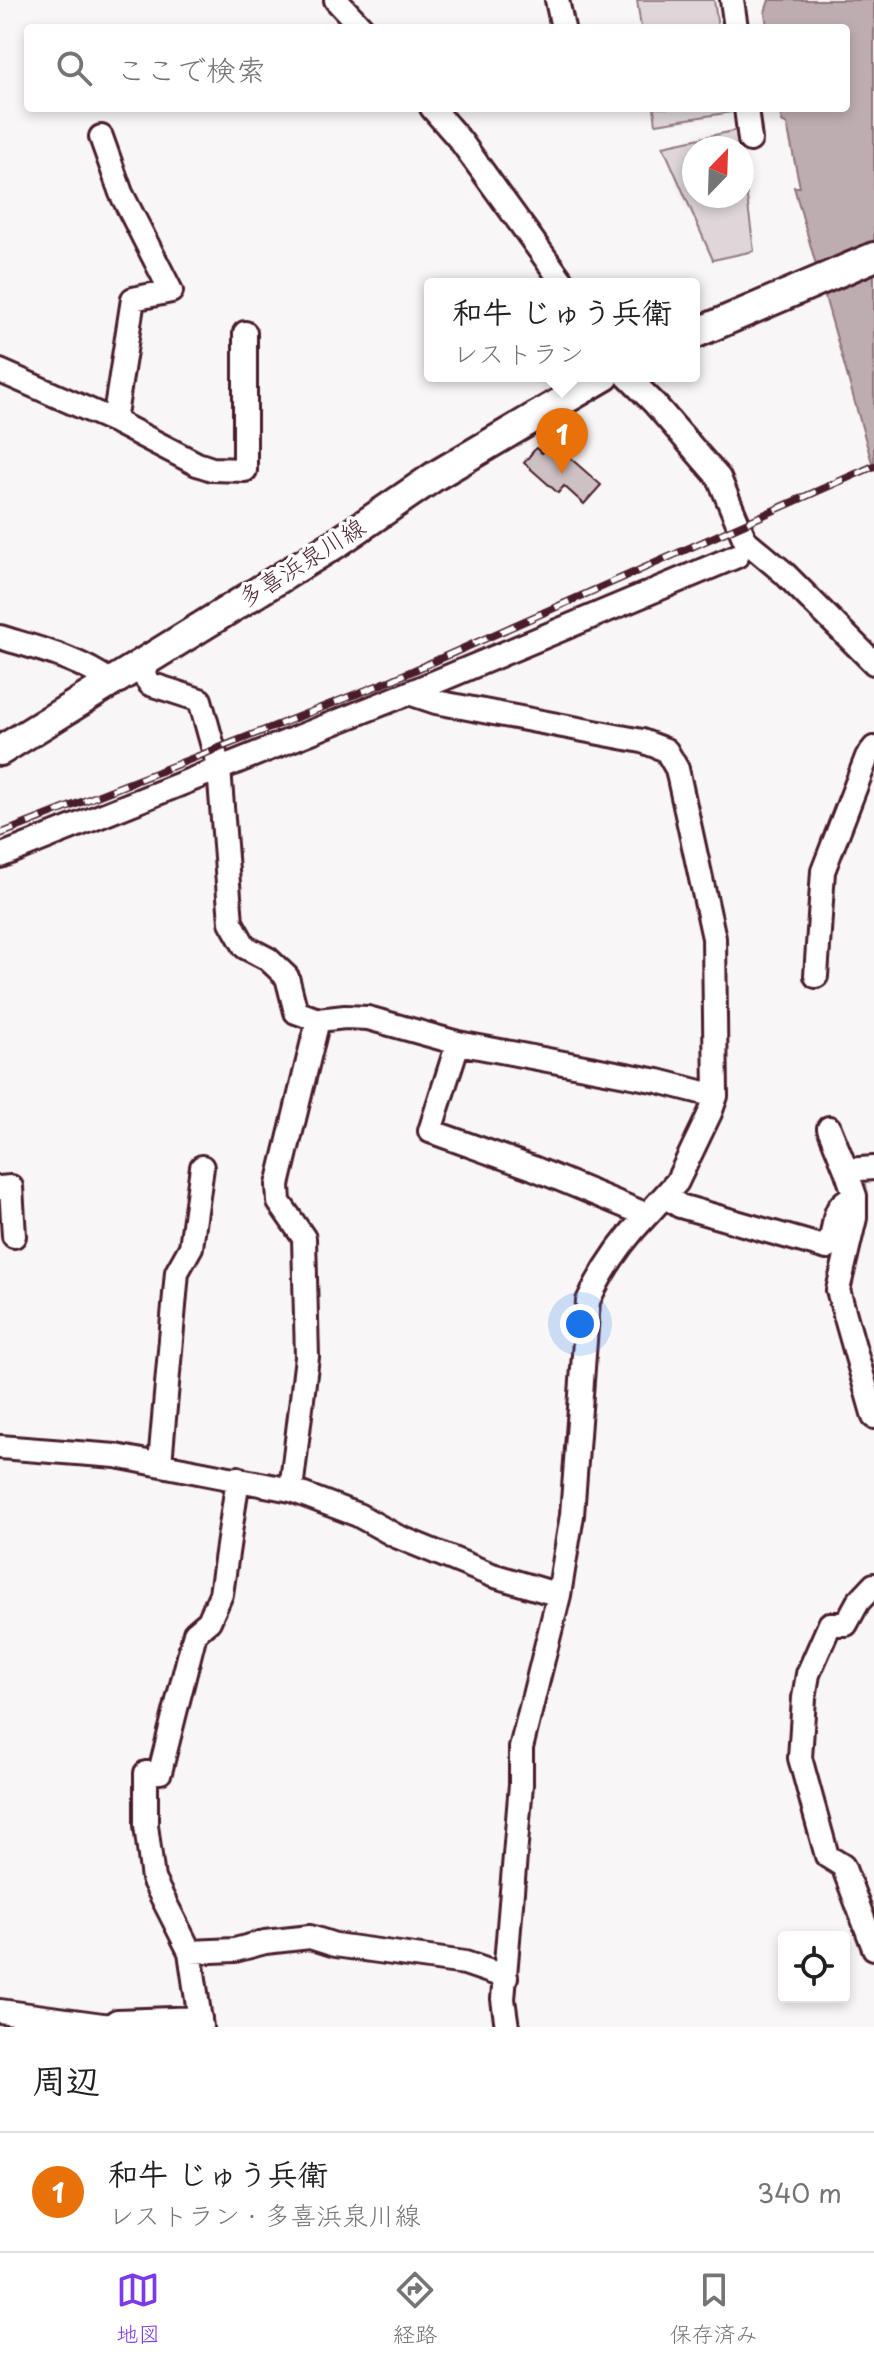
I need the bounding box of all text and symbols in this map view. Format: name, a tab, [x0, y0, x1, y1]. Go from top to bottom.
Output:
search box	[24, 24, 850, 112]
icon: search	[52, 46, 96, 90]
text: ここで検索	[116, 46, 266, 91]
north arrow	[682, 136, 754, 208]
popup	[424, 278, 700, 382]
text: 和牛 じゅう兵衛	[452, 288, 672, 333]
text: レストラン	[452, 333, 584, 372]
pin: 1	[536, 408, 588, 474]
street label: 多喜浜泉川線	[230, 508, 372, 615]
your location	[560, 1304, 600, 1344]
map controls	[778, 1931, 850, 2003]
button: locate	[778, 1931, 850, 2003]
text: 周辺	[32, 2053, 100, 2105]
text: 和牛 じゅう兵衛	[108, 2150, 328, 2195]
text: 1	[52, 2173, 64, 2212]
text: 340 m	[757, 2173, 842, 2212]
text: レストラン · 多喜浜泉川線	[108, 2195, 420, 2234]
tab: 地図	[116, 2268, 160, 2349]
tab: 経路	[393, 2268, 437, 2349]
tab: 保存済み	[670, 2268, 758, 2349]

